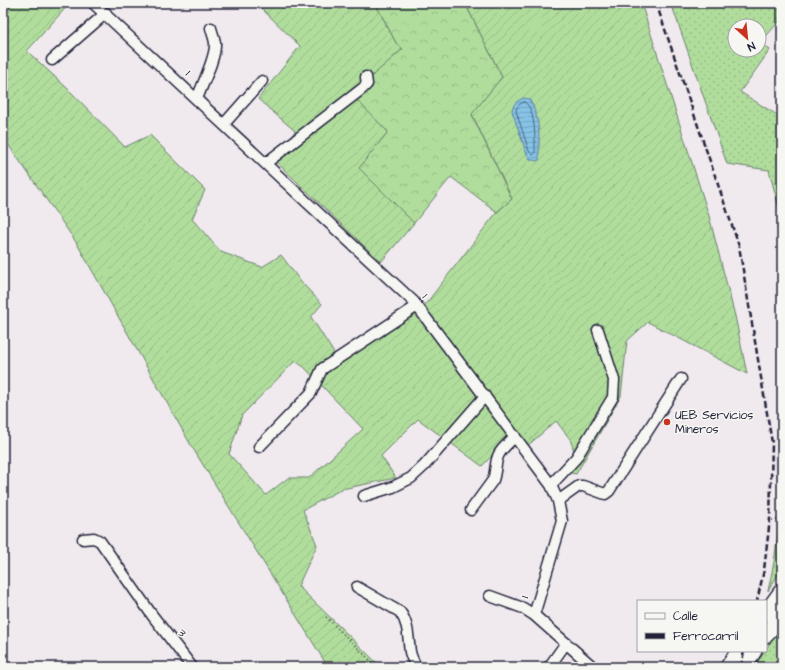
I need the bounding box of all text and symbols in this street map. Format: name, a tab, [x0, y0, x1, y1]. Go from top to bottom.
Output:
north arrow	[727, 18, 767, 58]
text: N	[745, 38, 758, 55]
street label: 1	[182, 66, 195, 80]
street label: 1	[418, 290, 432, 303]
place label: UEB Servicios Mineros	[675, 407, 753, 438]
marker: UEB Servicios Mineros	[662, 417, 672, 427]
street label: 1	[517, 593, 533, 600]
legend	[637, 600, 767, 652]
text: Calle	[673, 608, 698, 625]
street label: 3	[173, 625, 191, 641]
text: Ferrocarril	[673, 628, 739, 645]

